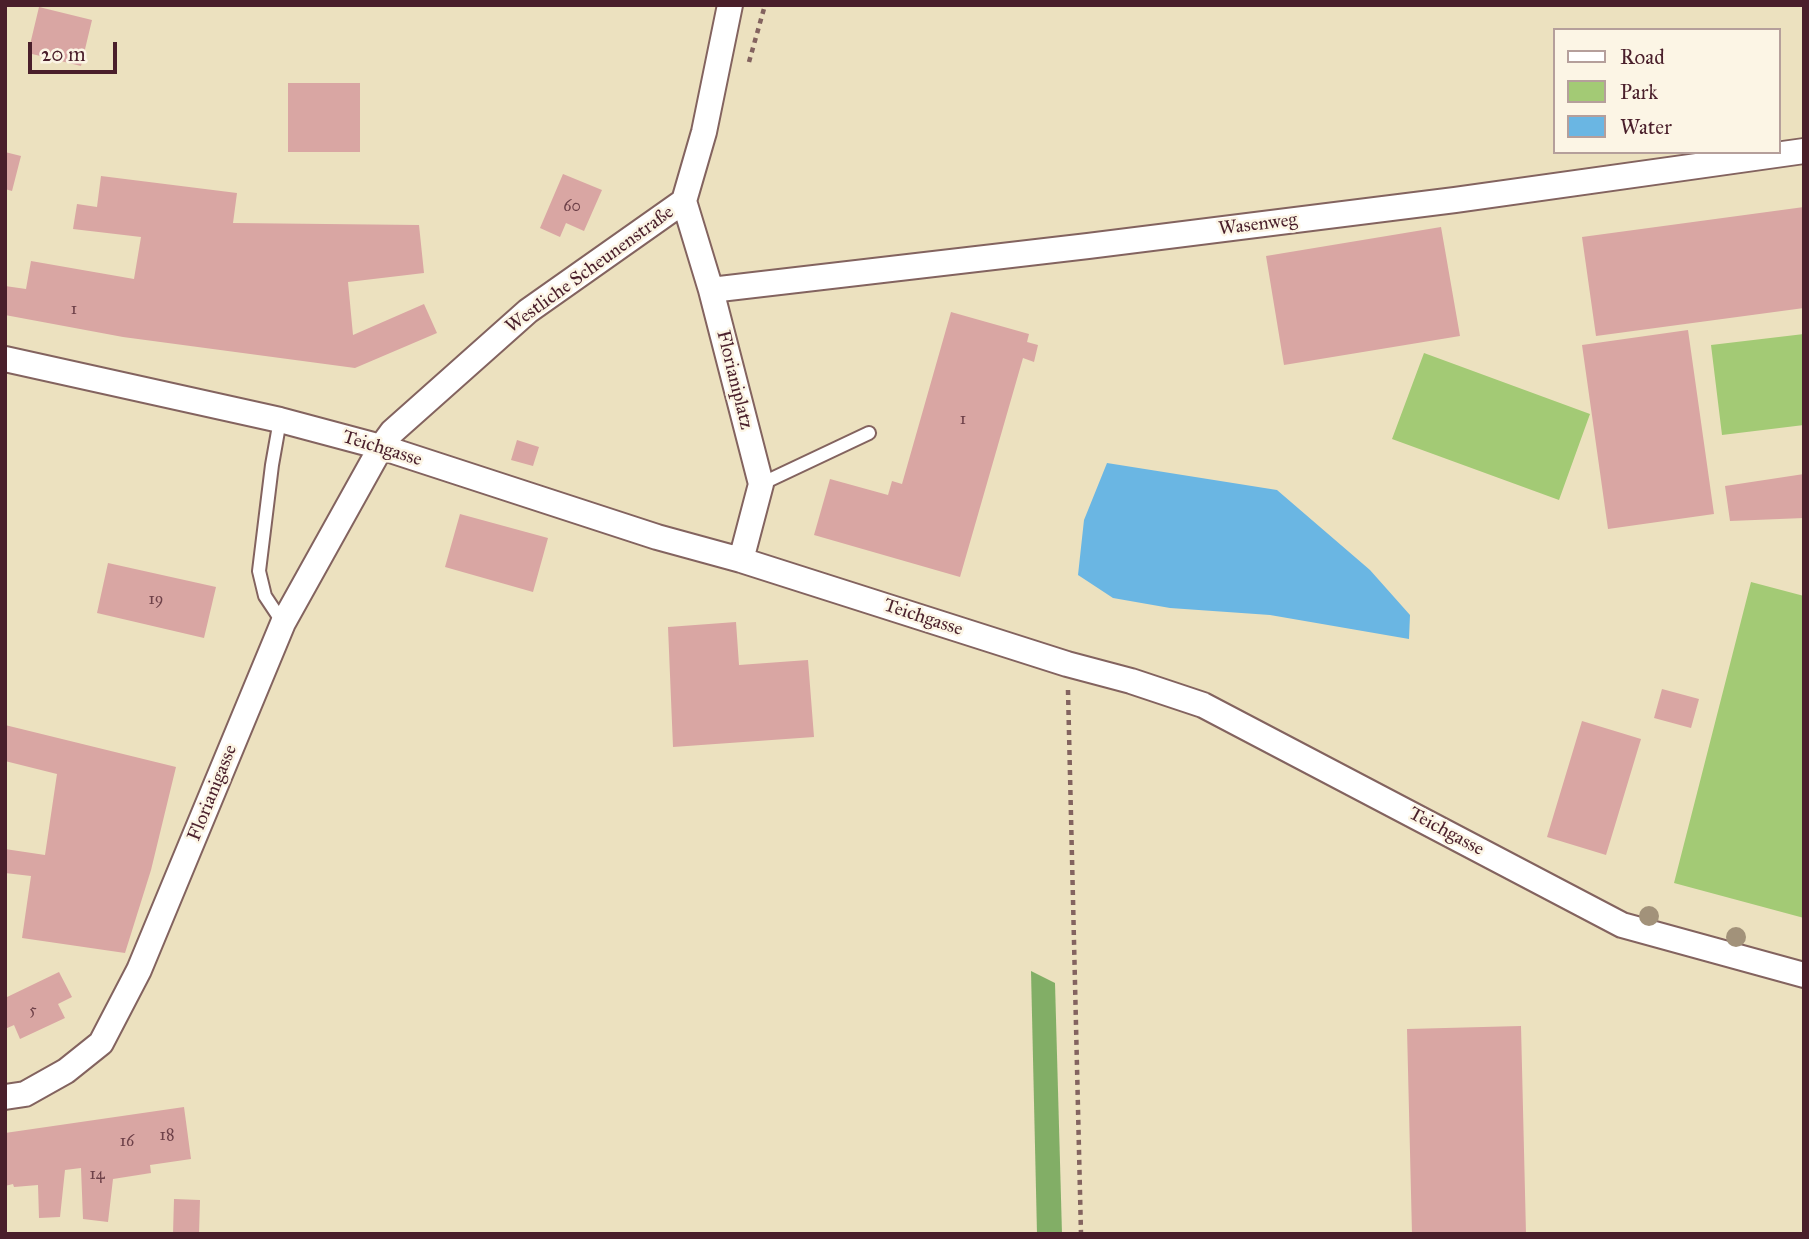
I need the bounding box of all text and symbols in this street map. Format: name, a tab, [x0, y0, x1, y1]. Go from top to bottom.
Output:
scale bar	[32, 28, 121, 72]
legend	[1554, 28, 1781, 154]
text: 20 m	[41, 41, 86, 67]
text: Road	[1620, 44, 1665, 70]
text: Park	[1620, 79, 1658, 105]
text: Water	[1620, 114, 1672, 140]
house number: 60	[563, 197, 581, 217]
street label: Westliche Scheunenstraße	[502, 201, 678, 339]
street label: Wasenweg	[1217, 209, 1299, 241]
house number: 1	[71, 300, 77, 320]
street label: Florianiplatz	[711, 328, 757, 432]
house number: 1	[960, 410, 966, 430]
street label: Teichgasse	[340, 426, 424, 472]
house number: 19	[149, 590, 163, 610]
street label: Teichgasse	[881, 595, 965, 641]
street label: Florianigasse	[183, 742, 243, 844]
street label: Teichgasse	[1405, 803, 1487, 861]
house number: 5	[29, 1001, 37, 1021]
house number: 18	[160, 1126, 174, 1146]
house number: 16	[120, 1132, 134, 1152]
house number: 14	[89, 1165, 105, 1185]

